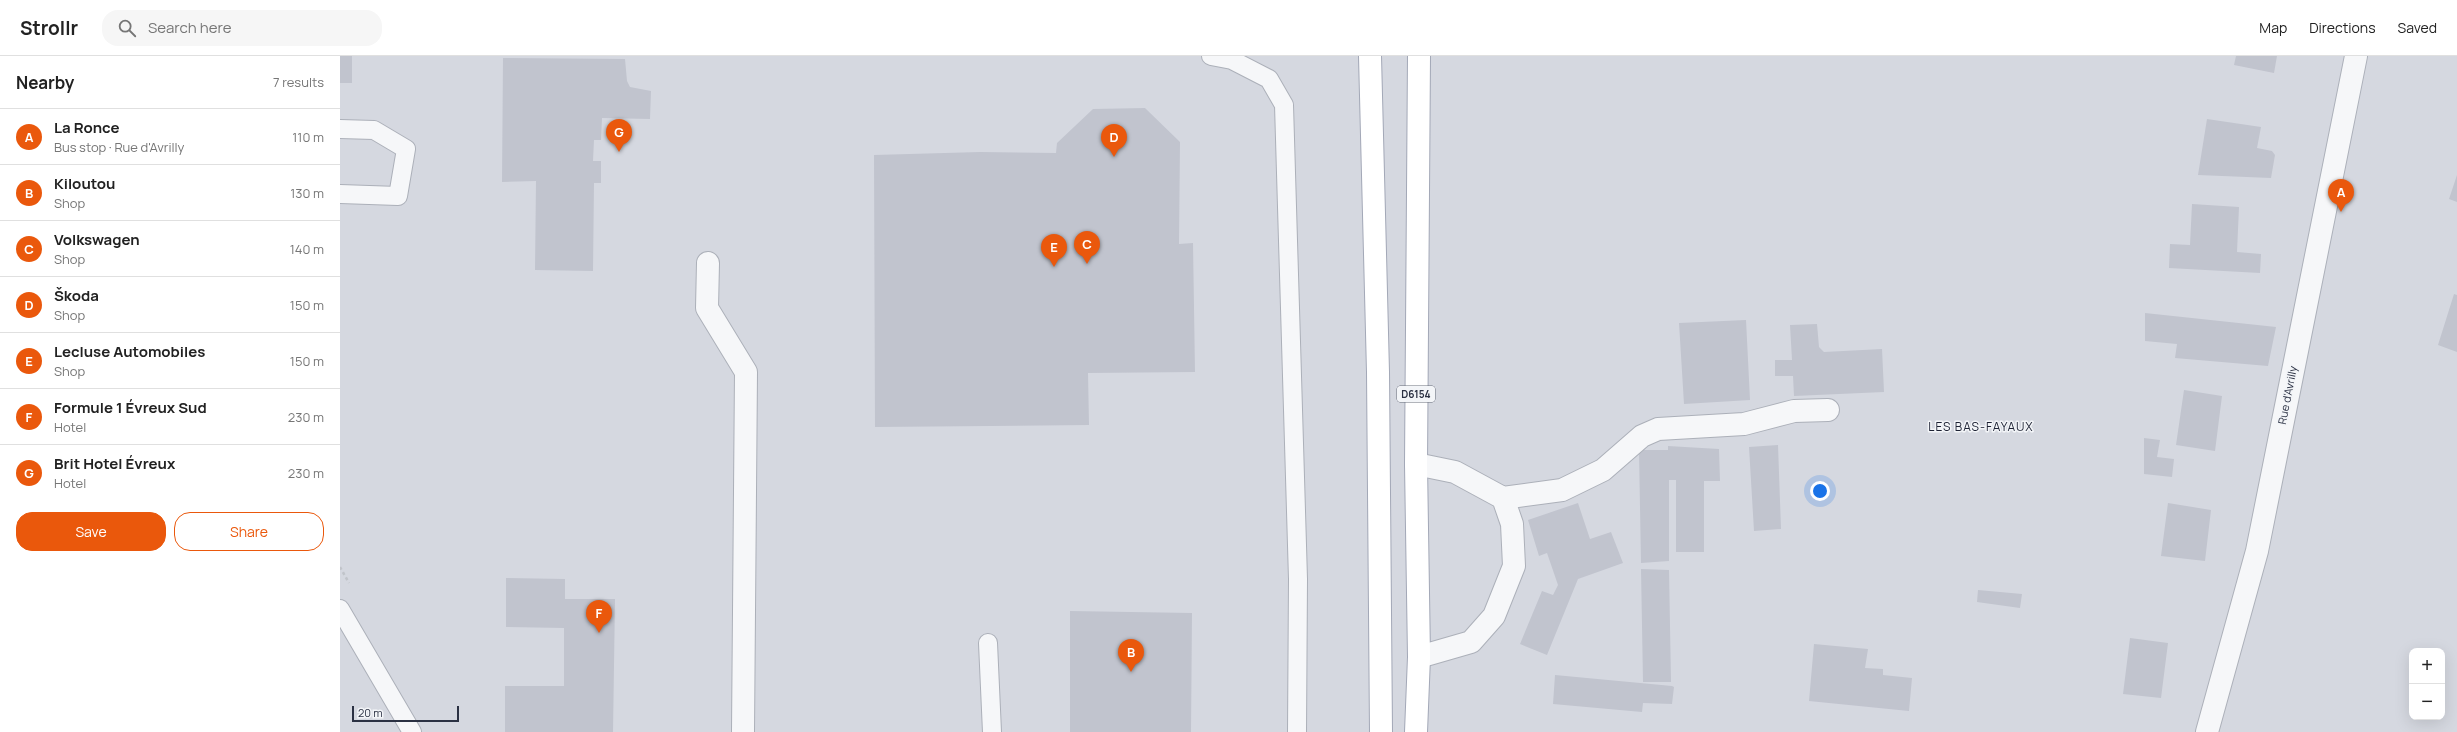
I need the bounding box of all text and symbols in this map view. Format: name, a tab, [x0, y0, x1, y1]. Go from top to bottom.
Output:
search box	[102, 10, 382, 46]
text: Strollr	[20, 15, 78, 41]
icon: search	[116, 17, 138, 39]
text: Search here	[148, 17, 231, 38]
text: Map	[2259, 18, 2287, 37]
text: Directions	[2309, 18, 2376, 37]
text: Saved	[2398, 18, 2437, 37]
text: Nearby	[16, 71, 74, 94]
text: 7 results	[273, 73, 324, 91]
text: La Ronce	[54, 117, 120, 138]
pin: G	[606, 119, 632, 152]
pin: D	[1101, 124, 1127, 157]
text: A	[25, 128, 33, 146]
text: 110 m	[292, 128, 324, 146]
text: Bus stop · Rue d'Avrilly	[54, 138, 184, 156]
text: Kiloutou	[54, 173, 116, 194]
pin: A	[2328, 179, 2354, 212]
text: B	[25, 184, 33, 202]
text: 130 m	[290, 184, 324, 202]
text: Shop	[54, 194, 85, 212]
text: Volkswagen	[54, 229, 140, 250]
pin: C	[1074, 231, 1100, 264]
pin: E	[1041, 234, 1067, 267]
text: C	[24, 240, 34, 258]
text: 140 m	[290, 240, 324, 258]
text: Shop	[54, 250, 85, 268]
text: Škoda	[54, 285, 99, 306]
text: D	[24, 296, 34, 314]
text: 150 m	[290, 296, 324, 314]
text: Shop	[54, 306, 85, 324]
text: Lecluse Automobiles	[54, 341, 205, 362]
text: E	[25, 352, 33, 370]
text: 150 m	[290, 352, 324, 370]
text: Shop	[54, 362, 85, 380]
street label: Rue d'Avrilly	[2274, 364, 2300, 426]
road number: D6154	[1397, 386, 1435, 402]
text: Formule 1 Évreux Sud	[54, 397, 207, 418]
text: F	[26, 408, 32, 426]
text: 230 m	[288, 408, 324, 426]
text: Hotel	[54, 418, 86, 436]
district label: LES BAS-FAYAUX	[1928, 418, 2034, 435]
text: Brit Hotel Évreux	[54, 453, 175, 474]
text: G	[24, 464, 34, 482]
text: 230 m	[288, 464, 324, 482]
text: Hotel	[54, 474, 86, 492]
your location	[1810, 481, 1830, 501]
button: Save	[16, 512, 166, 551]
button: Share	[174, 512, 324, 551]
pin: F	[586, 600, 612, 633]
pin: B	[1118, 639, 1144, 672]
map controls	[2409, 648, 2445, 720]
button: +	[2409, 648, 2445, 684]
button: −	[2409, 684, 2445, 720]
scale bar	[352, 704, 459, 723]
text: 20 m	[358, 705, 383, 720]

